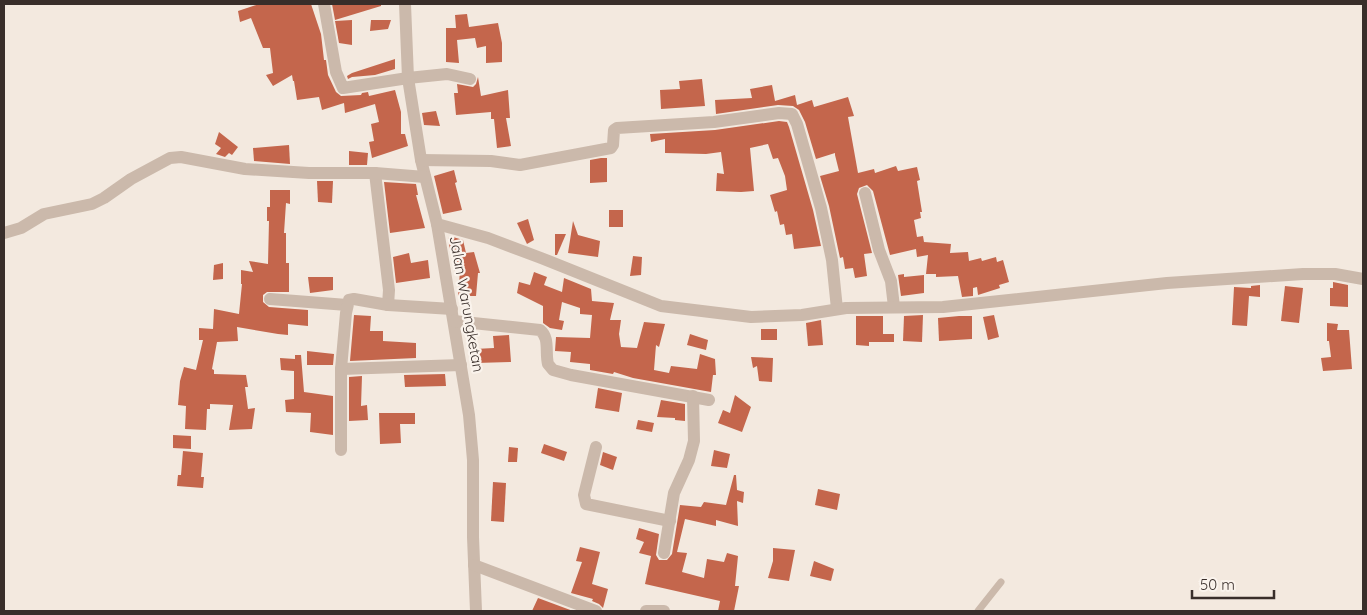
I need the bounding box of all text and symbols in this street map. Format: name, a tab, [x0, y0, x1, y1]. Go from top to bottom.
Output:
street label: Jalan Warungketan	[446, 235, 488, 373]
scale bar	[1192, 568, 1274, 600]
text: 50 m	[1200, 575, 1235, 594]

